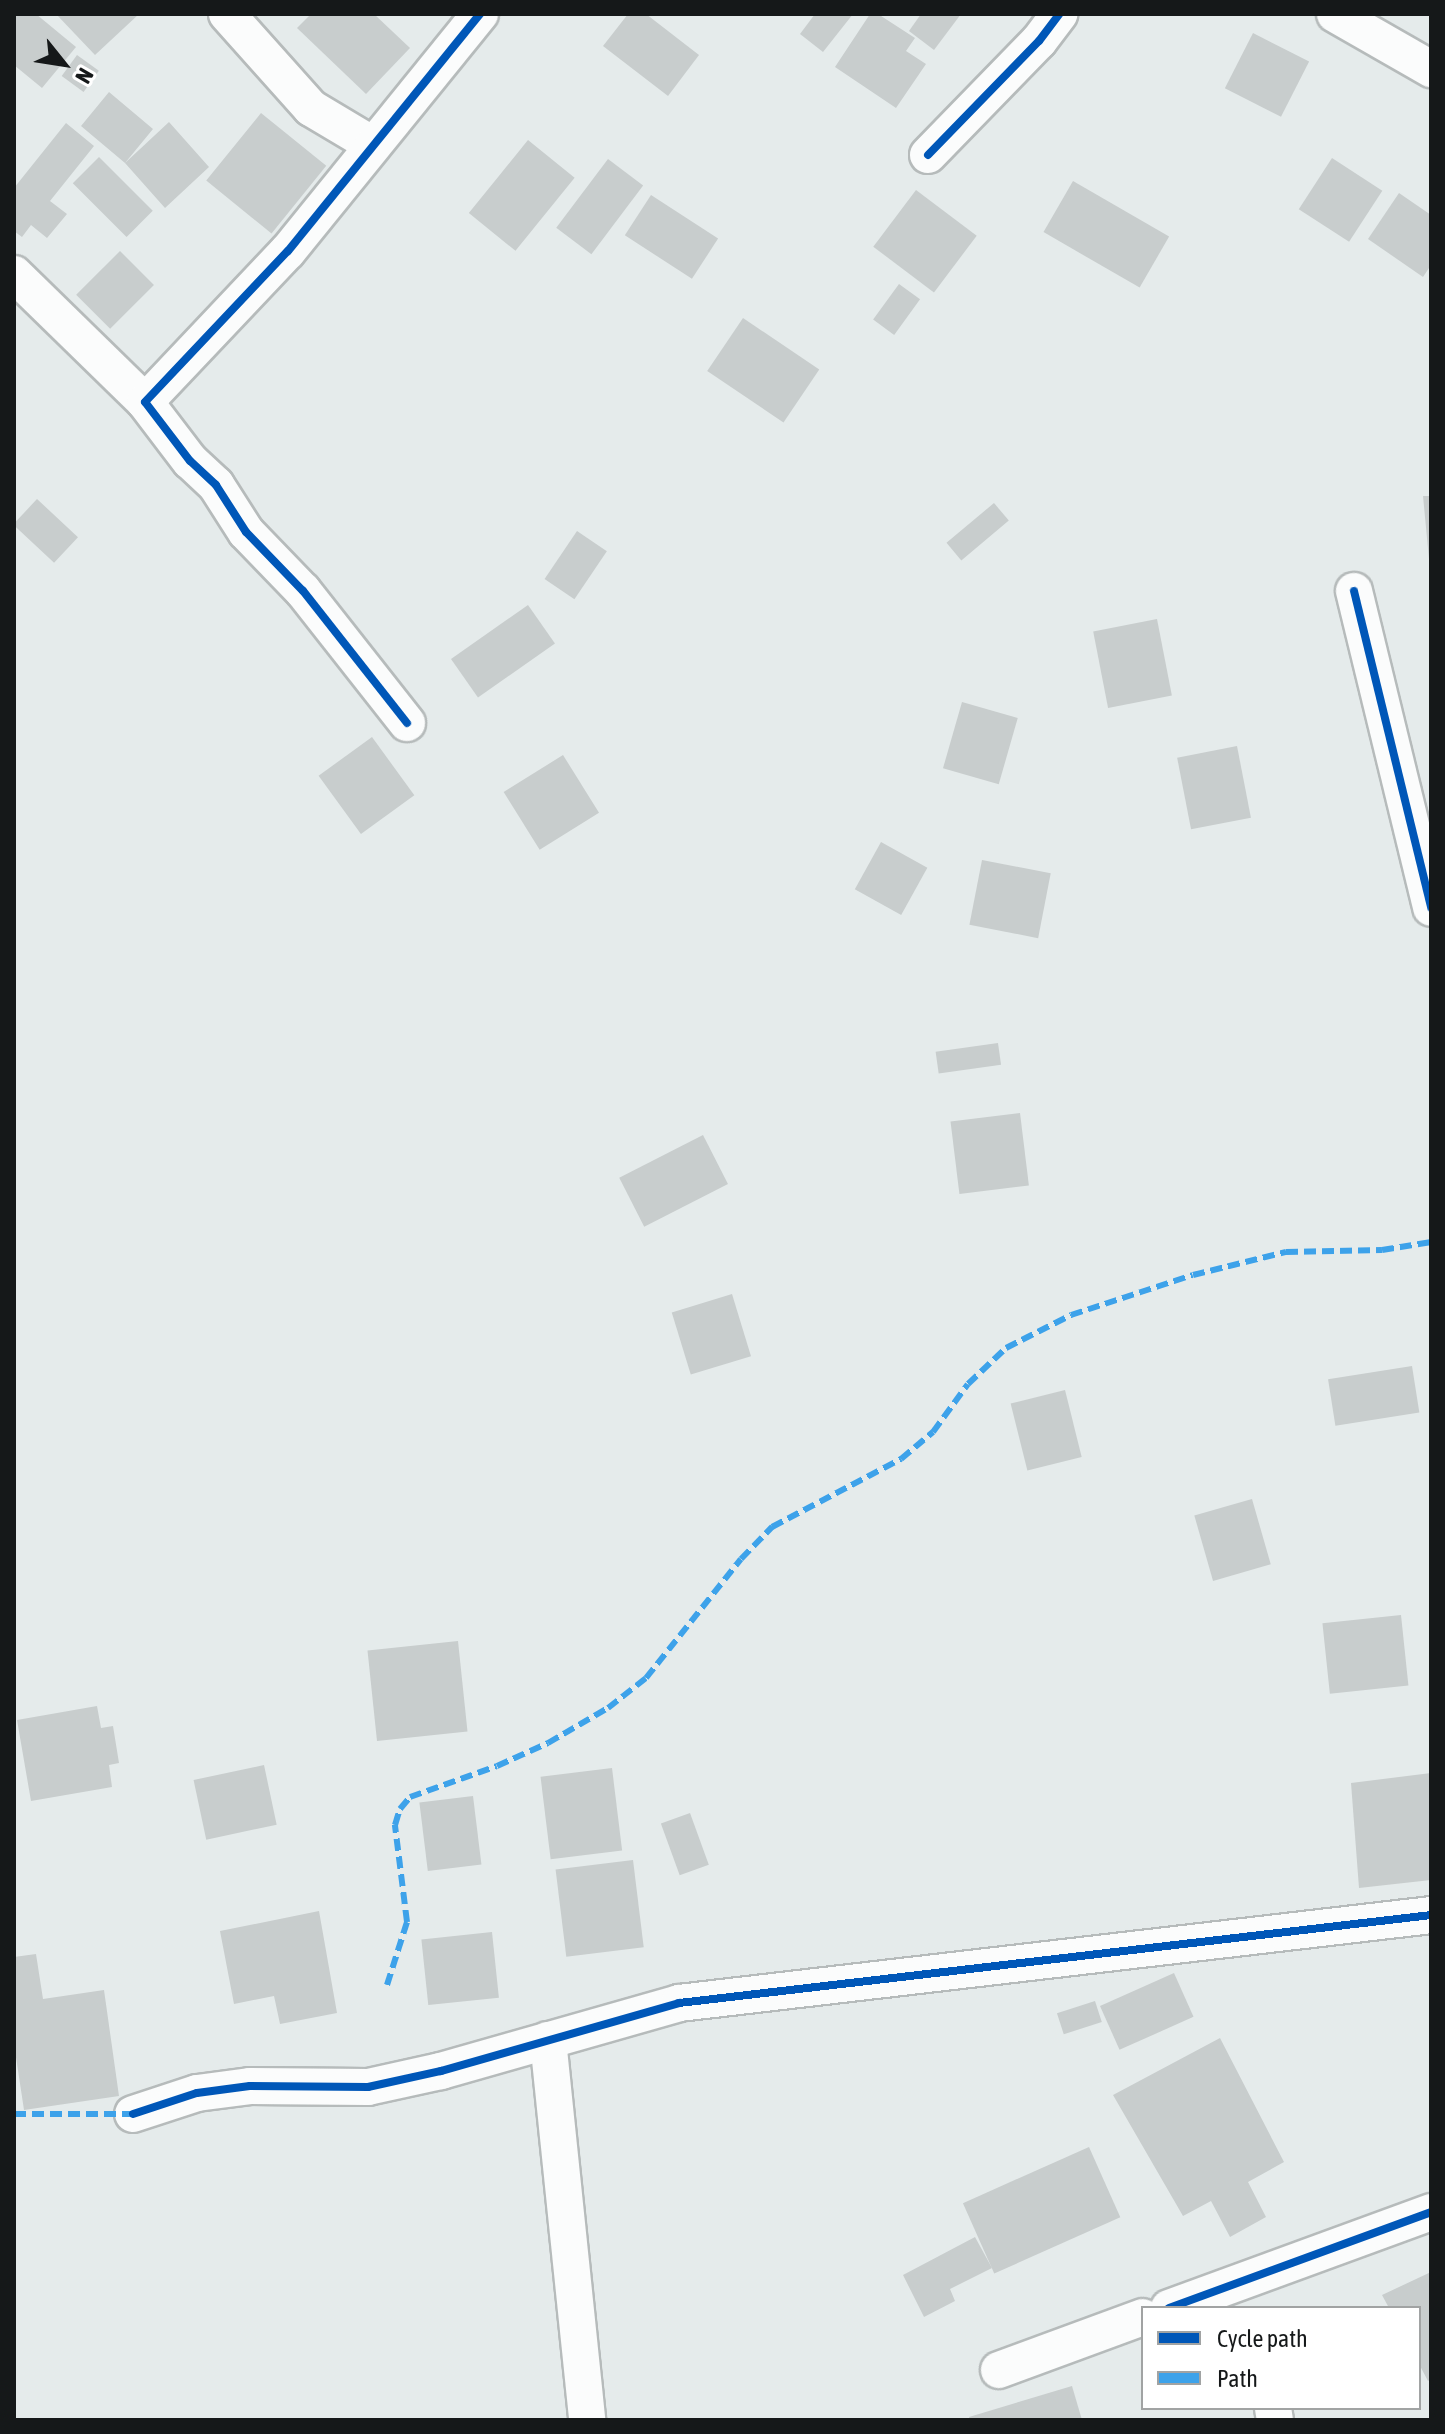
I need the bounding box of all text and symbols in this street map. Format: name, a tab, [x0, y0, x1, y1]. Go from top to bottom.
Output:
north arrow	[24, 24, 104, 104]
text: N	[70, 64, 99, 88]
legend	[1141, 2306, 1421, 2410]
text: Cycle path	[1217, 2325, 1308, 2352]
text: Path	[1217, 2365, 1258, 2392]

